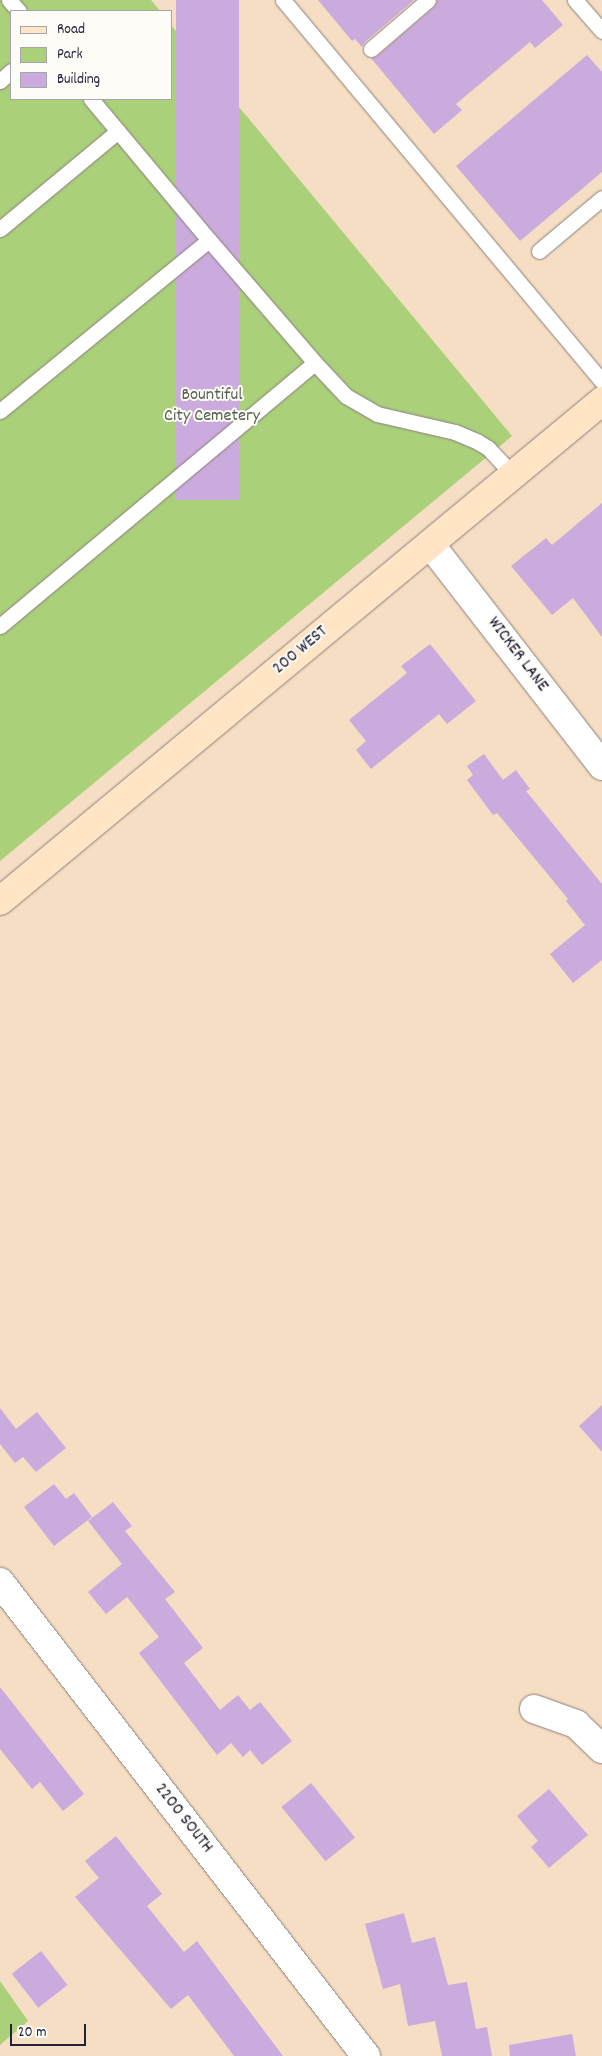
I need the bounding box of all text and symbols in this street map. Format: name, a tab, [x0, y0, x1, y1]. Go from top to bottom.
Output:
legend	[10, 10, 172, 100]
text: Road	[57, 19, 85, 41]
text: Park	[57, 44, 83, 66]
text: Building	[57, 69, 100, 91]
park label: Bountiful City Cemetery	[164, 386, 260, 428]
street label: WICKER LANE	[482, 613, 552, 697]
street label: 200 WEST	[269, 622, 333, 680]
street label: 2200 SOUTH	[149, 1780, 217, 1858]
scale bar	[12, 2014, 89, 2046]
text: 20 m	[18, 2022, 46, 2044]

